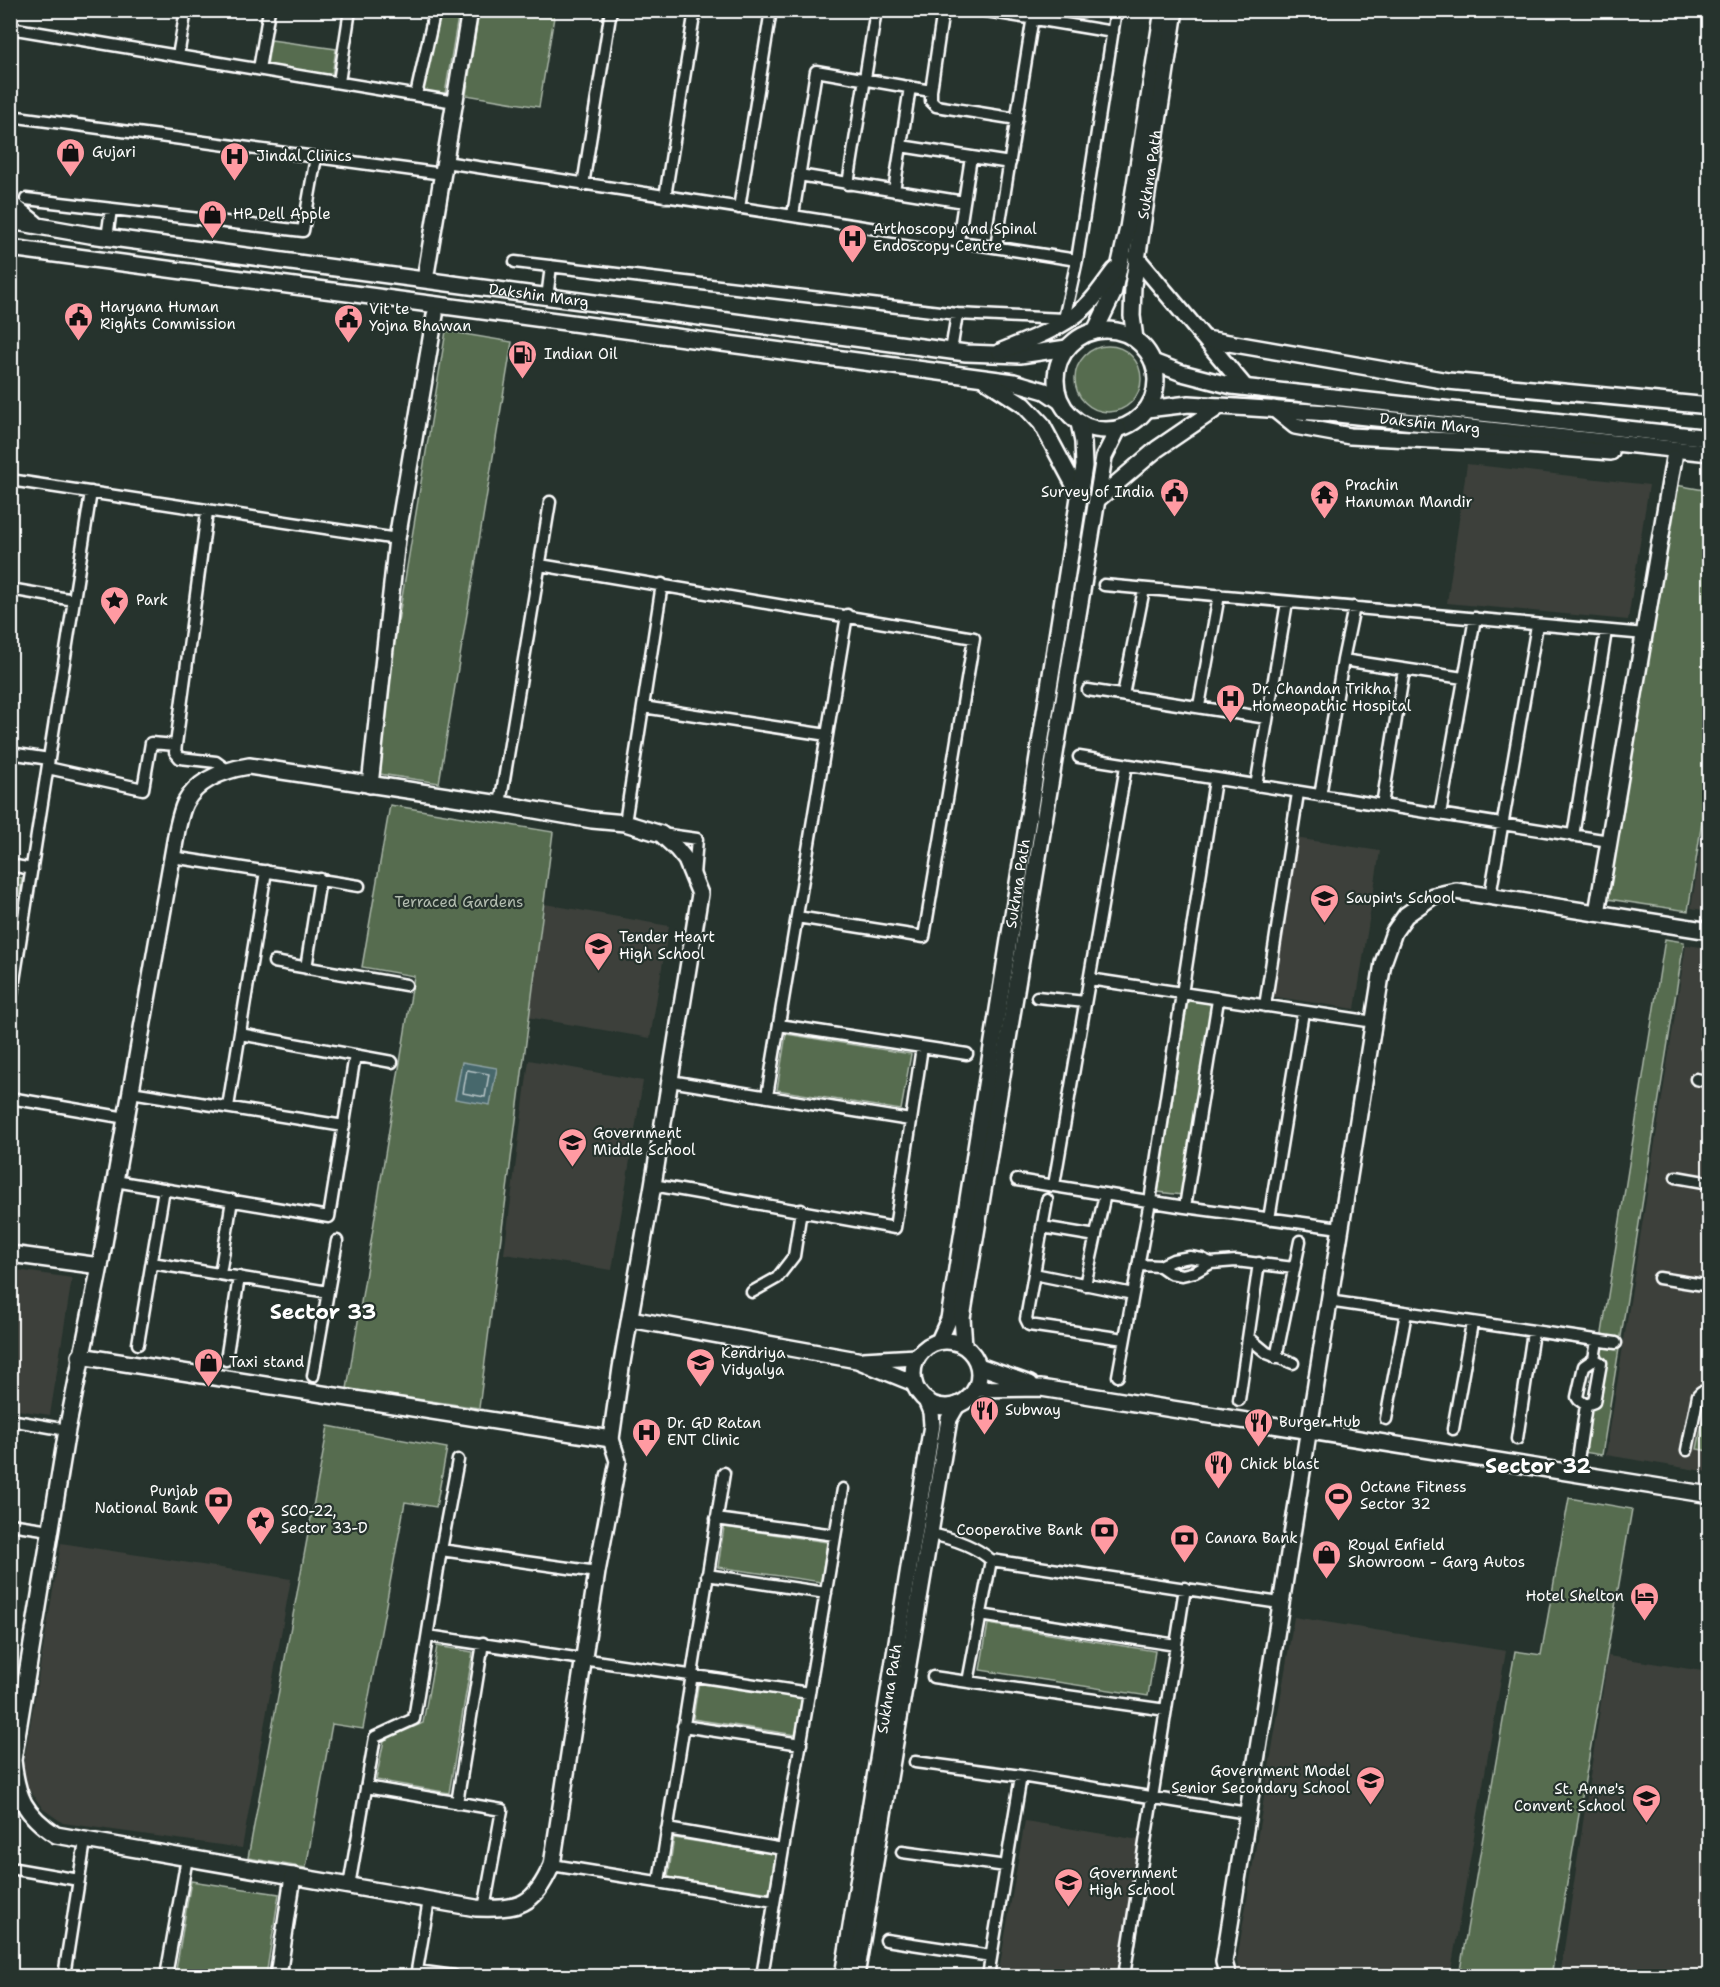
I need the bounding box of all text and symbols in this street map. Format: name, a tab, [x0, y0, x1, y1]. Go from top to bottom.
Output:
street label: Sukhna Path	[1133, 128, 1167, 221]
shop icon: Gujari	[55, 136, 87, 178]
hospital icon: Jindal Clinics	[219, 140, 251, 182]
place label: Gujari	[92, 142, 136, 162]
place label: Jindal Clinics	[256, 146, 352, 166]
shop icon: HP Dell Apple	[196, 198, 228, 240]
place label: HP Dell Apple	[233, 204, 331, 224]
place label: Arthoscopy and Spinal Endoscopy Centre	[873, 219, 1037, 256]
hospital icon: Arthoscopy and Spinal Endoscopy Centre	[836, 222, 868, 264]
street label: Dakshin Marg	[487, 279, 590, 312]
place label: Haryana Human Rights Commission	[100, 297, 236, 334]
place label: Vit te Yojna Bhawan	[369, 299, 471, 336]
public building icon: Haryana Human Rights Commission	[63, 300, 95, 342]
public building icon: Vit te Yojna Bhawan	[332, 302, 364, 344]
fuel station icon: Indian Oil	[507, 338, 539, 380]
place label: Indian Oil	[544, 344, 618, 364]
street label: Dakshin Marg	[1378, 408, 1481, 439]
place label: Prachin Hanuman Mandir	[1345, 475, 1473, 512]
public building icon: Survey of India	[1159, 476, 1191, 518]
temple icon: Prachin Hanuman Mandir	[1308, 478, 1340, 520]
place label: Survey of India	[1041, 482, 1155, 502]
place icon: Park	[99, 584, 131, 626]
place label: Park	[136, 590, 168, 610]
place label: Dr. Chandan Trikha Homeopathic Hospital	[1252, 679, 1412, 716]
hospital icon: Dr. Chandan Trikha Homeopathic Hospital	[1215, 682, 1247, 724]
street label: Sukhna Path	[1001, 837, 1035, 930]
school or university icon: Saupin's School	[1309, 882, 1341, 924]
place label: Saupin's School	[1346, 888, 1456, 908]
park label: Terraced Gardens	[394, 892, 524, 912]
place label: Tender Heart High School	[619, 927, 715, 964]
school or university icon: Tender Heart High School	[582, 930, 614, 972]
place label: Government Middle School	[593, 1123, 696, 1160]
school or university icon: Government Middle School	[556, 1126, 588, 1168]
district label: Sector 33	[270, 1298, 376, 1326]
place label: Kendriya Vidyalya	[721, 1343, 786, 1380]
shop icon: Taxi stand	[192, 1346, 224, 1388]
school or university icon: Kendriya Vidyalya	[684, 1346, 716, 1388]
place label: Taxi stand	[229, 1352, 305, 1372]
restaurant icon: Subway	[968, 1394, 1000, 1436]
place label: Subway	[1005, 1400, 1061, 1420]
restaurant icon: Burger Hub	[1242, 1406, 1274, 1448]
place label: Burger Hub	[1279, 1412, 1361, 1432]
place label: Dr. GD Ratan ENT Clinic	[667, 1413, 761, 1450]
hospital icon: Dr. GD Ratan ENT Clinic	[630, 1416, 662, 1458]
restaurant icon: Chick blast	[1203, 1448, 1235, 1490]
district label: Sector 32	[1485, 1452, 1591, 1480]
place label: Chick blast	[1240, 1454, 1319, 1474]
place label: Octane Fitness Sector 32	[1360, 1477, 1467, 1514]
sports icon: Octane Fitness Sector 32	[1323, 1480, 1355, 1522]
place label: Punjab National Bank	[94, 1481, 198, 1518]
bank icon: Punjab National Bank	[203, 1484, 235, 1526]
place label: SCO-22, Sector 33-D	[281, 1501, 368, 1538]
place icon: SCO-22, Sector 33-D	[244, 1504, 276, 1546]
bank icon: Cooperative Bank	[1088, 1514, 1120, 1556]
place label: Cooperative Bank	[957, 1520, 1083, 1540]
bank icon: Canara Bank	[1168, 1522, 1200, 1564]
place label: Canara Bank	[1205, 1528, 1298, 1548]
place label: Royal Enfield Showroom - Garg Autos	[1348, 1535, 1525, 1572]
shop icon: Royal Enfield Showroom - Garg Autos	[1311, 1538, 1343, 1580]
hotel icon: Hotel Shelton	[1629, 1580, 1661, 1622]
place label: Hotel Shelton	[1526, 1586, 1624, 1606]
street label: Sukhna Path	[872, 1642, 906, 1735]
place label: Government Model Senior Secondary School	[1171, 1761, 1350, 1798]
school or university icon: Government Model Senior Secondary School	[1355, 1764, 1387, 1806]
place label: St. Anne's Convent School	[1514, 1779, 1625, 1816]
school or university icon: St. Anne's Convent School	[1630, 1782, 1662, 1824]
place label: Government High School	[1089, 1863, 1178, 1900]
school or university icon: Government High School	[1052, 1866, 1084, 1908]

